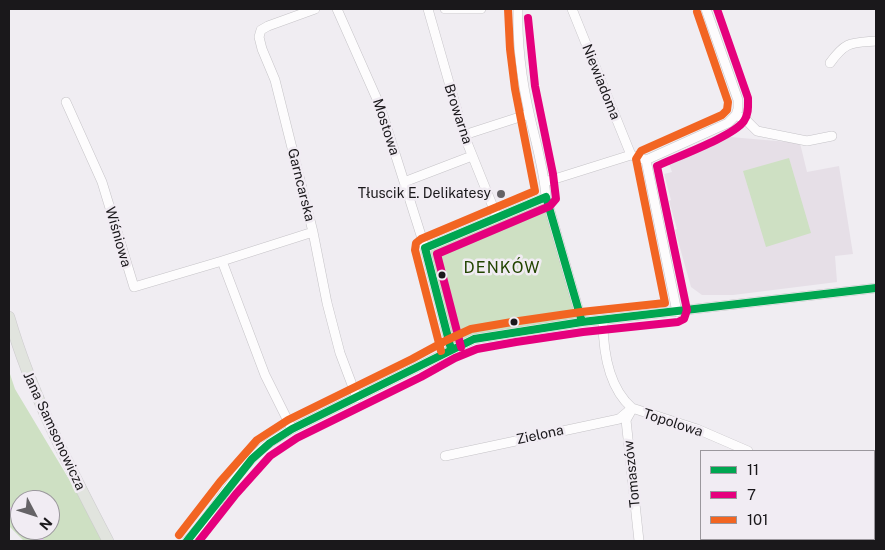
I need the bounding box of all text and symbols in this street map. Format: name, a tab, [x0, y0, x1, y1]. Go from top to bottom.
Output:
street label: Niewiadoma	[578, 42, 624, 122]
street label: Browarna	[440, 82, 476, 146]
street label: Mostowa	[369, 97, 403, 157]
street label: Garncarska	[284, 147, 318, 223]
place label: Tłuscik E. Delikatesy	[358, 186, 491, 202]
marker: Tłuscik E. Delikatesy	[495, 188, 507, 200]
street label: Wiśniowa	[101, 205, 135, 269]
district label: DENKÓW	[463, 258, 541, 278]
unlabelled marker	[437, 270, 447, 280]
unlabelled marker	[509, 317, 519, 327]
street label: Jana Samsonowicza	[19, 369, 89, 493]
street label: Topolowa	[641, 405, 705, 441]
street label: Zielona	[515, 422, 565, 448]
street label: Tomaszów	[620, 440, 644, 508]
legend	[700, 450, 875, 540]
text: 11	[747, 461, 759, 478]
text: 7	[747, 486, 756, 503]
north arrow	[10, 490, 60, 540]
text: 101	[747, 511, 768, 528]
text: N	[36, 515, 55, 533]

